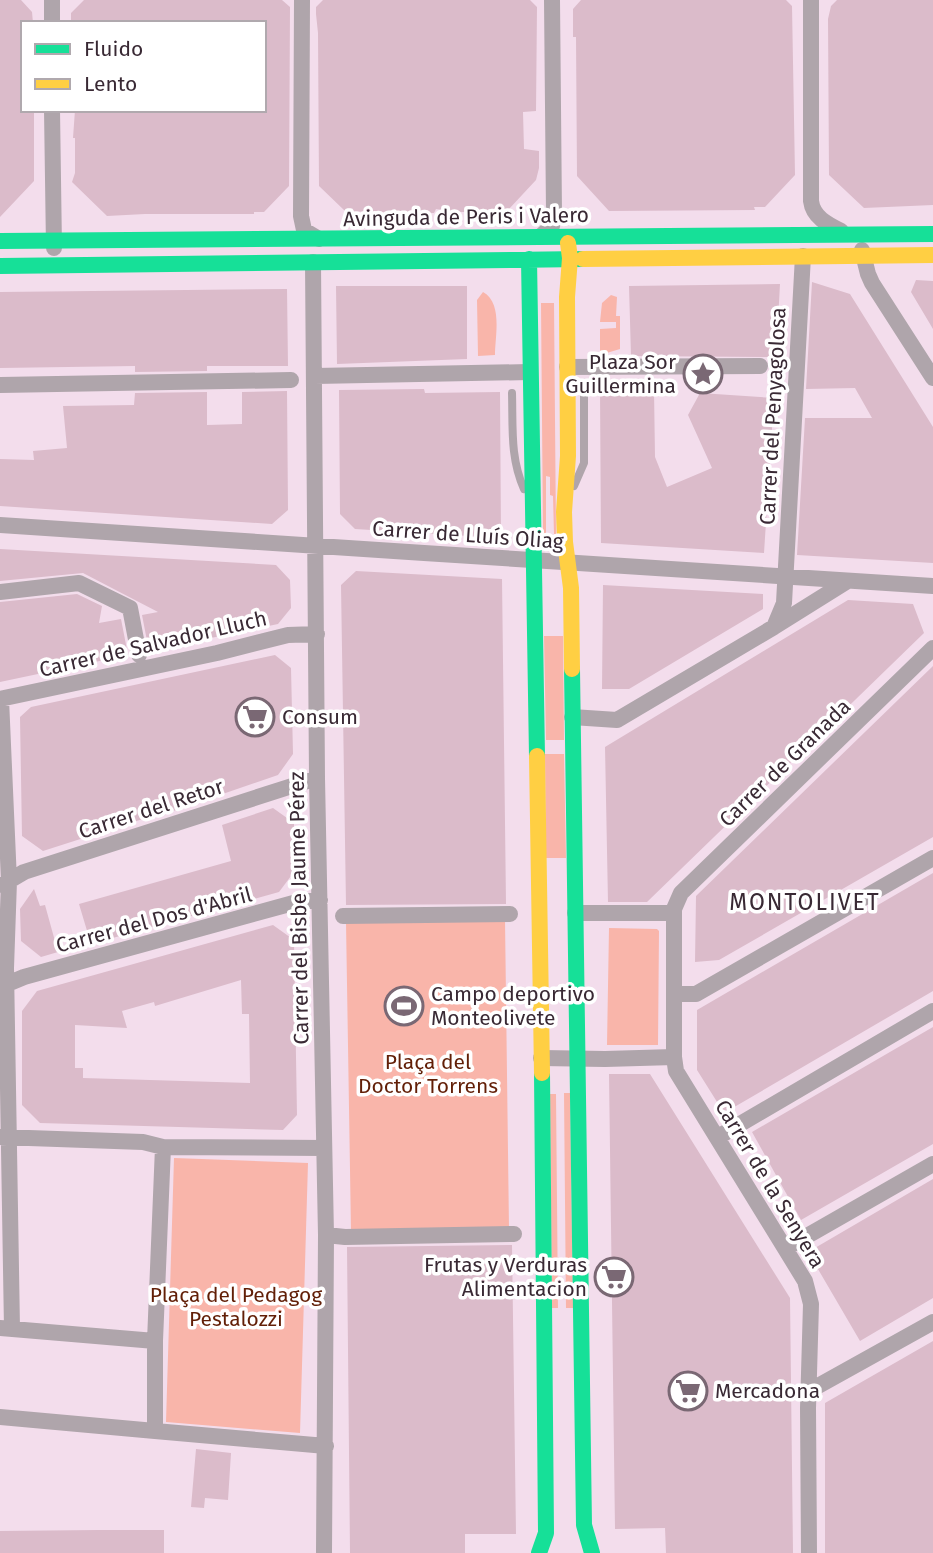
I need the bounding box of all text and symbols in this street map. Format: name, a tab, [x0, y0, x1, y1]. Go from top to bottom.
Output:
legend	[21, 21, 266, 112]
text: Fluido	[84, 36, 143, 62]
text: Lento	[84, 71, 137, 97]
street label: Avinguda de Peris i Valero	[343, 202, 589, 232]
street label: Carrer del Penyagolosa	[754, 306, 792, 526]
place label: Plaza Sor Guillermina	[565, 349, 676, 399]
place icon: Plaza Sor Guillermina	[682, 353, 724, 395]
street label: Carrer de Lluís Oliag	[371, 515, 565, 555]
street label: Carrer de Salvador Lluch	[37, 605, 269, 683]
street label: Carrer de Granada	[714, 694, 856, 832]
supermarket icon: Consum	[234, 696, 276, 738]
place label: Consum	[282, 704, 358, 730]
street label: Carrer del Bisbe Jaume Pérez	[284, 771, 314, 1045]
street label: Carrer del Retor	[75, 773, 227, 845]
street label: Carrer del Dos d'Abril	[53, 881, 255, 959]
district label: MONTOLIVET	[729, 888, 881, 916]
place label: Campo deportivo Monteolivete	[431, 981, 595, 1031]
sports icon: Campo deportivo Monteolivete	[383, 985, 425, 1027]
park label: Plaça del Doctor Torrens	[358, 1049, 498, 1099]
street label: Carrer de la Senyera	[709, 1095, 831, 1273]
place label: Frutas y Verduras Alimentacion	[424, 1252, 587, 1302]
supermarket icon: Frutas y Verduras Alimentacion	[593, 1256, 635, 1298]
park label: Plaça del Pedagog Pestalozzi	[150, 1282, 322, 1332]
supermarket icon: Mercadona	[667, 1370, 709, 1412]
place label: Mercadona	[715, 1378, 820, 1404]

